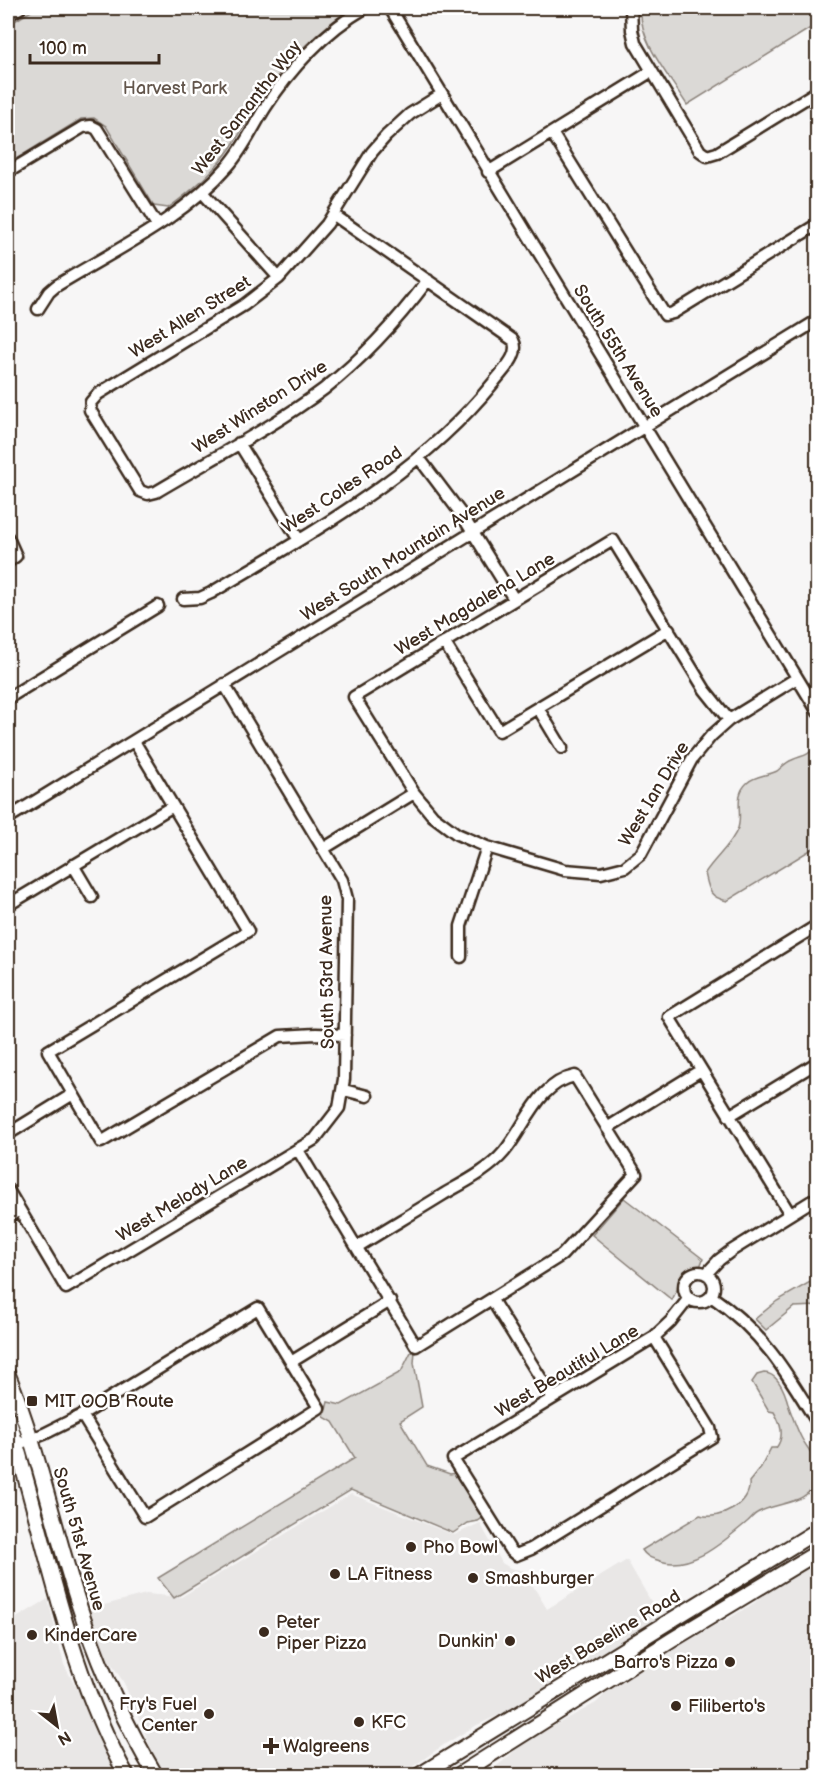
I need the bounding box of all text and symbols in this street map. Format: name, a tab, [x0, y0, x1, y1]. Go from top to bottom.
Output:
scale bar	[30, 27, 159, 65]
street label: West Samantha Way	[188, 36, 307, 179]
text: 100 m	[39, 38, 87, 59]
park label: Harvest Park	[123, 78, 227, 99]
street label: West Allen Street	[125, 271, 255, 363]
street label: South 55th Avenue	[569, 281, 668, 422]
street label: West Winston Drive	[189, 356, 331, 458]
street label: West Coles Road	[278, 442, 406, 538]
street label: West South Mountain Avenue	[297, 482, 509, 626]
street label: West Magdalena Lane	[391, 548, 559, 660]
street label: West Ian Drive	[614, 738, 694, 850]
street label: South 53rd Avenue	[315, 894, 339, 1049]
street label: West Melody Lane	[113, 1152, 251, 1246]
street label: West Beautiful Lane	[492, 1320, 643, 1422]
place label: MIT OOB Route	[44, 1391, 174, 1412]
marker: MIT OOB Route	[25, 1394, 39, 1408]
street label: South 51st Avenue	[48, 1465, 110, 1613]
place label: Pho Bowl	[423, 1537, 498, 1558]
marker: Pho Bowl	[404, 1540, 418, 1554]
place label: LA Fitness	[347, 1564, 432, 1585]
marker: LA Fitness	[328, 1567, 342, 1581]
place label: Smashburger	[485, 1568, 594, 1589]
marker: Smashburger	[466, 1571, 480, 1585]
street label: West Baseline Road	[532, 1586, 684, 1688]
place label: Peter Piper Pizza	[276, 1612, 367, 1654]
place label: KinderCare	[44, 1625, 138, 1646]
marker: Peter Piper Pizza	[257, 1625, 271, 1639]
marker: KinderCare	[25, 1628, 39, 1642]
place label: Dunkin'	[438, 1631, 498, 1652]
marker: Dunkin'	[503, 1634, 517, 1648]
place label: Barro's Pizza	[614, 1652, 718, 1673]
marker: Barro's Pizza	[723, 1655, 737, 1669]
place label: Fry's Fuel Center	[119, 1694, 197, 1736]
north arrow	[27, 1696, 87, 1756]
place label: Filiberto's	[688, 1696, 765, 1717]
marker: Filiberto's	[669, 1699, 683, 1713]
marker: Fry's Fuel Center	[202, 1707, 216, 1721]
place label: KFC	[371, 1712, 406, 1733]
marker: KFC	[352, 1715, 366, 1729]
text: N	[54, 1726, 74, 1749]
place label: Walgreens	[283, 1736, 369, 1757]
marker: Walgreens	[264, 1739, 278, 1753]

